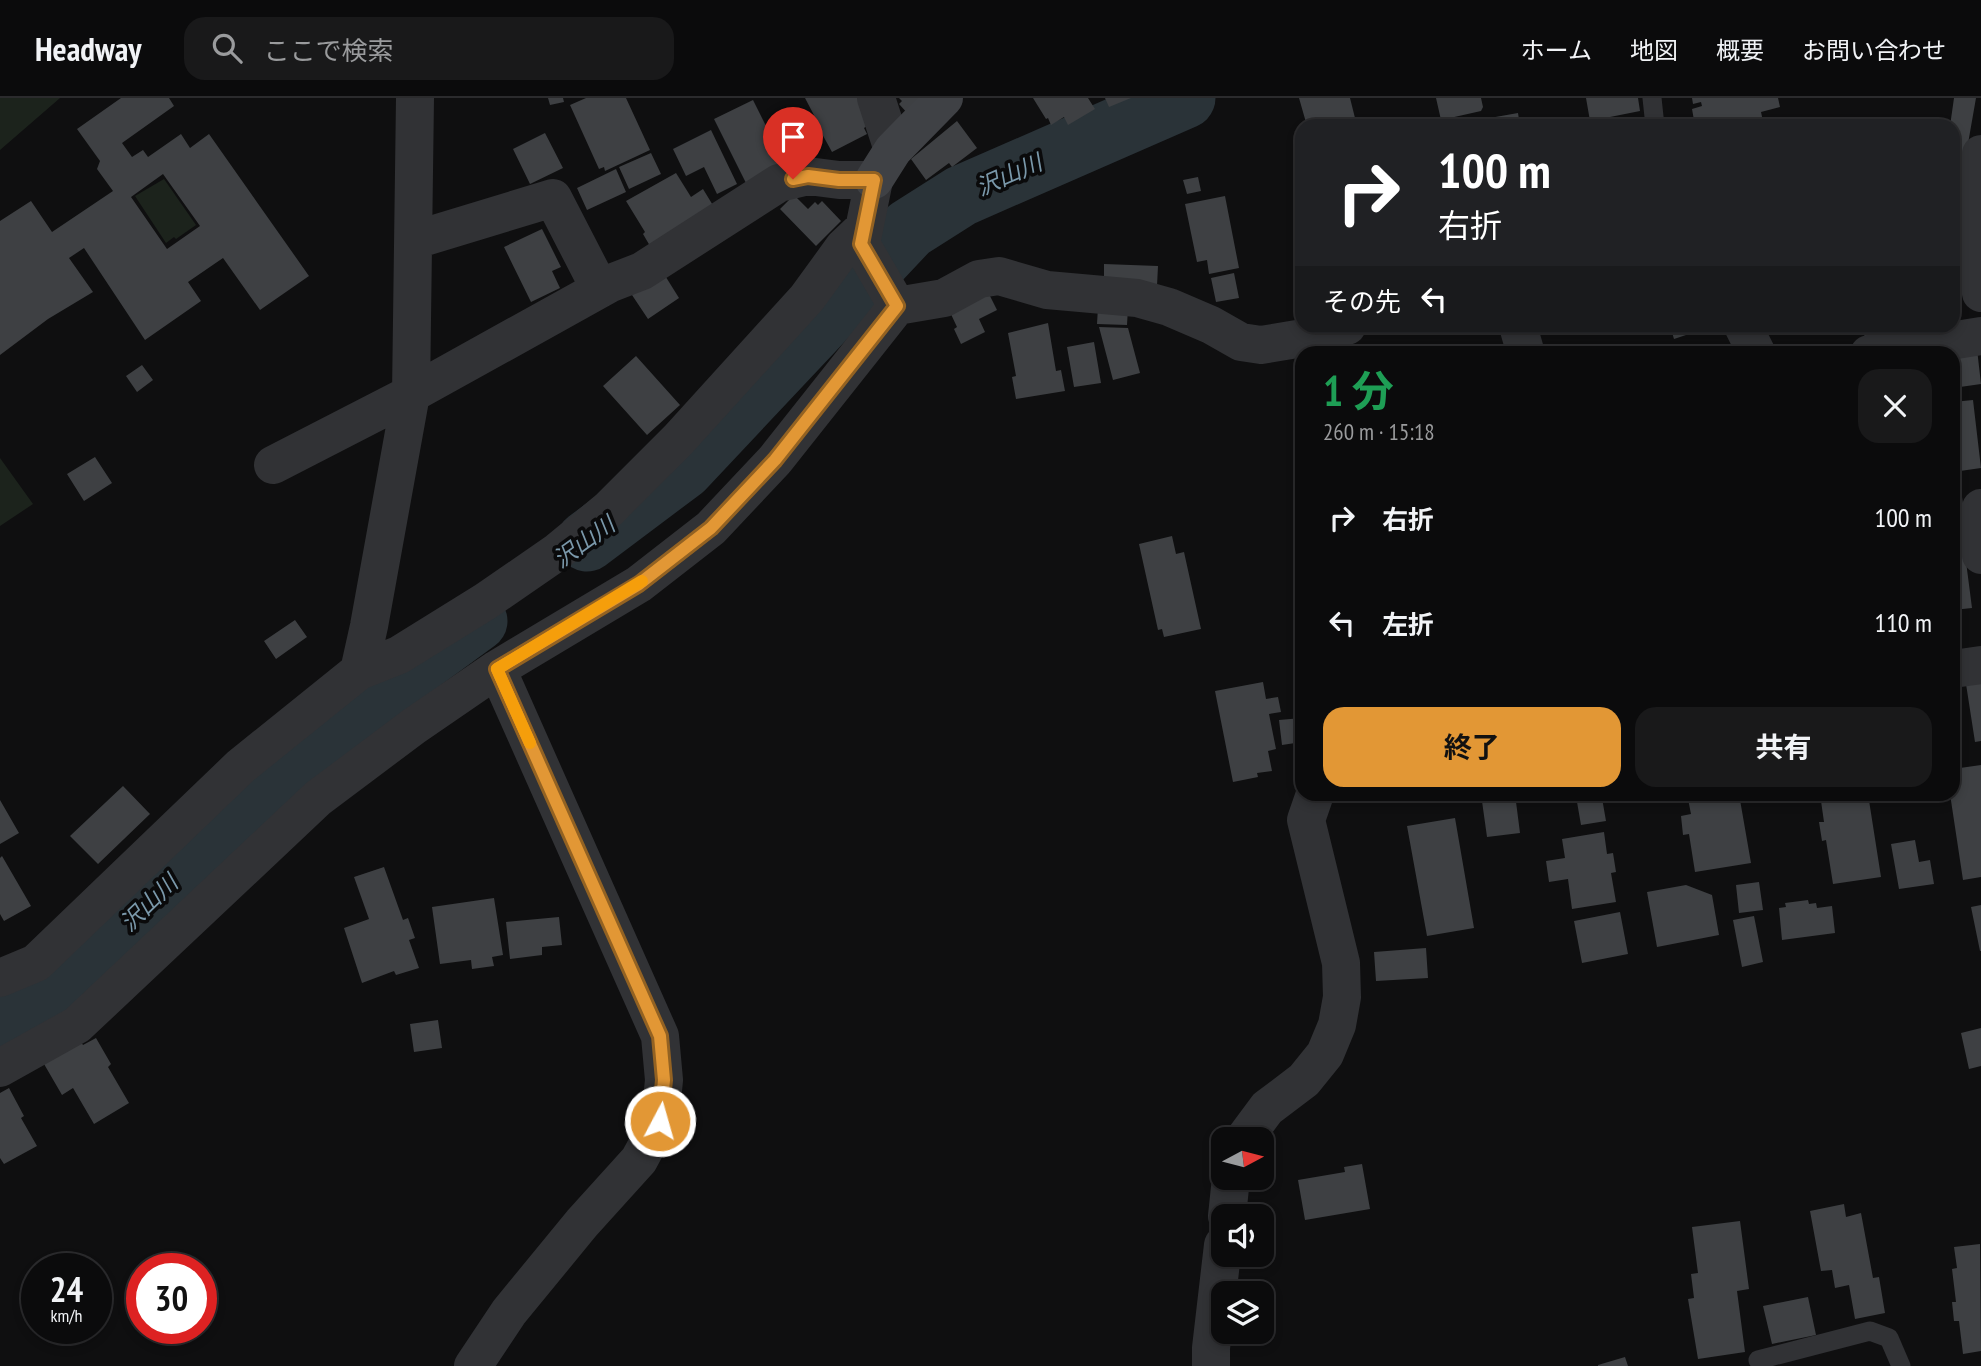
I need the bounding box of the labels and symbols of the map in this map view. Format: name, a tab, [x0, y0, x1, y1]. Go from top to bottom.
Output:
pin	[763, 107, 823, 179]
water label: 沢山川	[971, 146, 1049, 202]
water label: 沢山川	[547, 508, 623, 574]
water label: 沢山川	[114, 866, 186, 937]
position arrow	[623, 1084, 697, 1158]
north arrow	[1211, 1127, 1274, 1190]
speed limit sign: 30	[126, 1253, 217, 1344]

